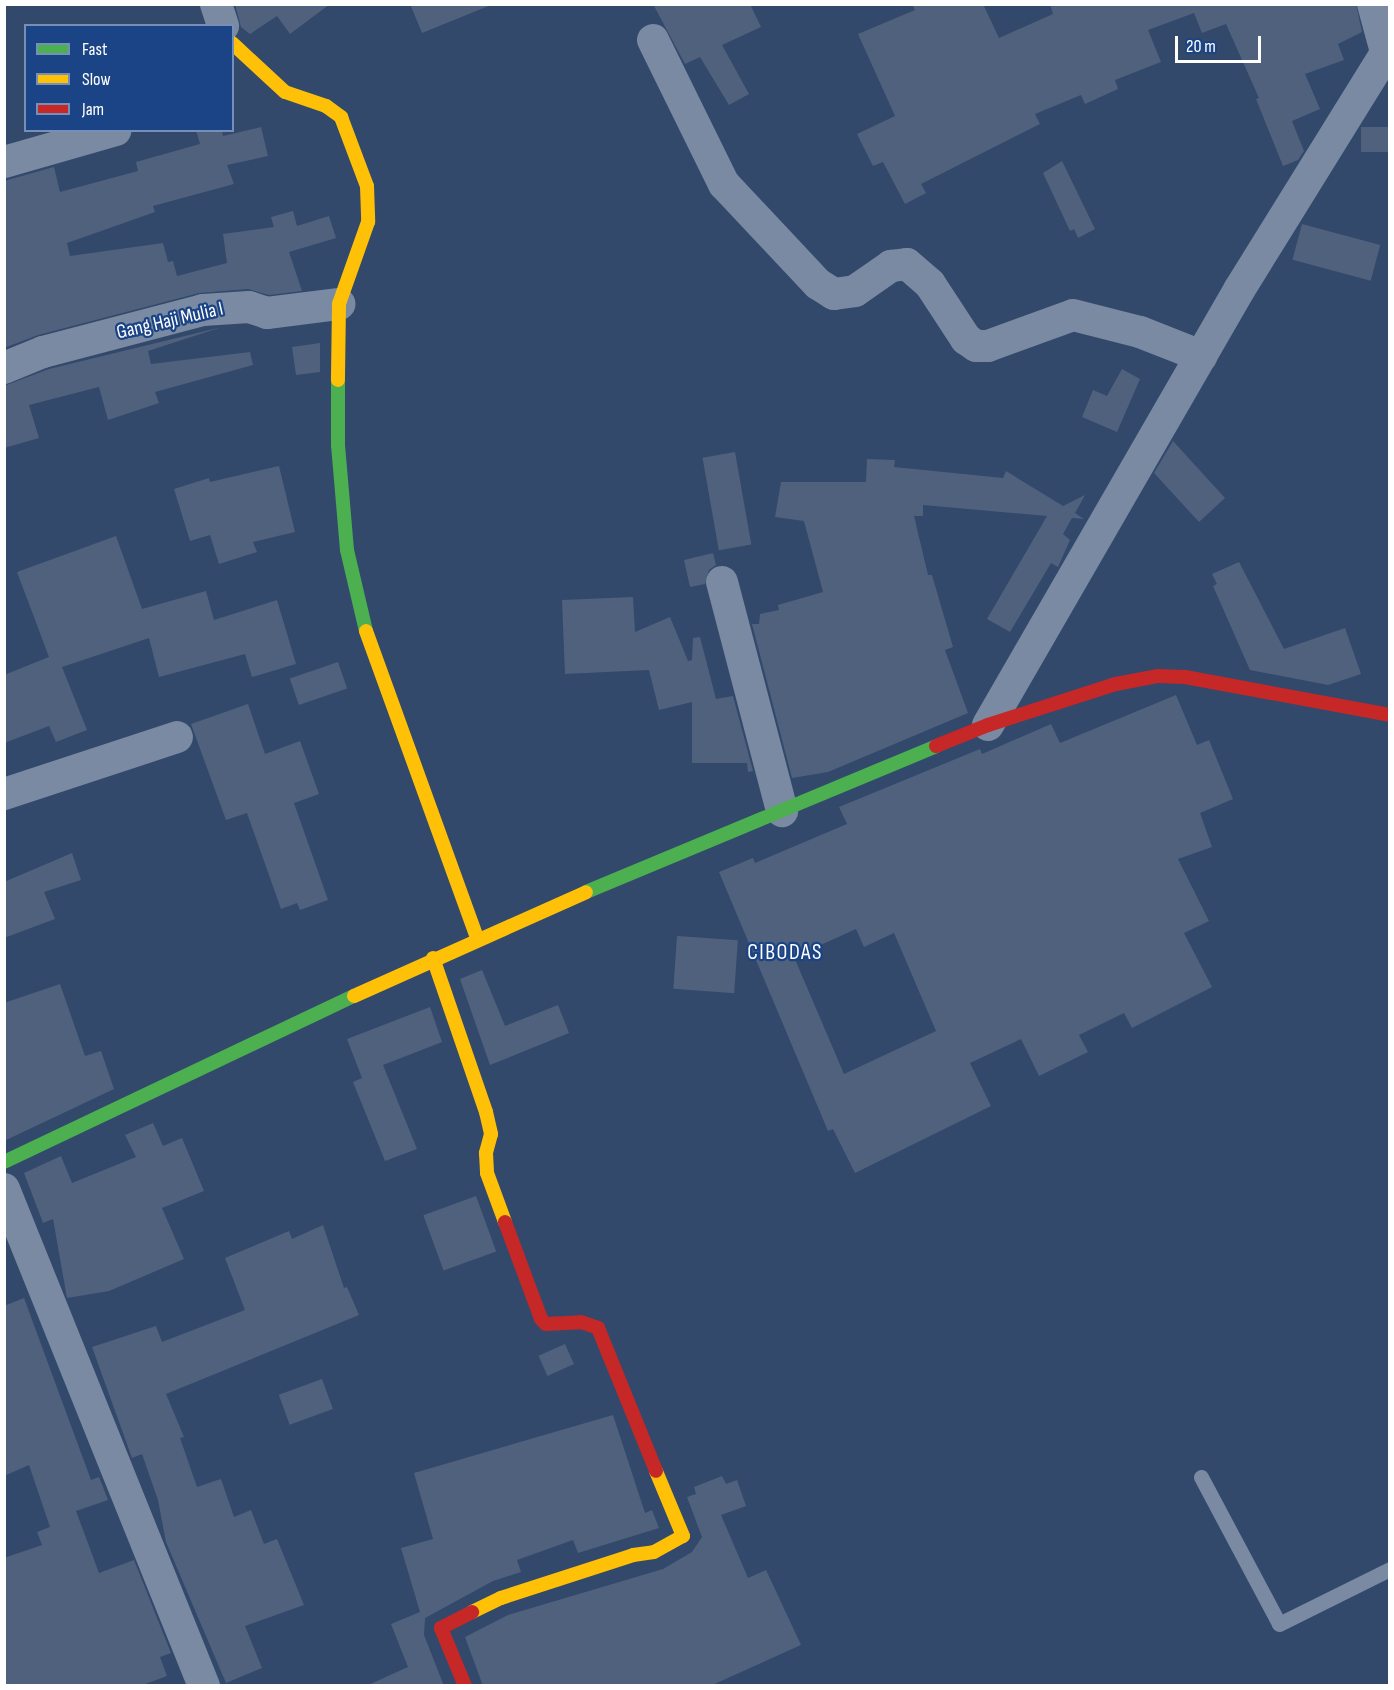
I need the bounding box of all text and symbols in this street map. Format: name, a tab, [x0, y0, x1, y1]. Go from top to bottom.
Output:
legend	[24, 24, 234, 132]
scale bar	[1178, 24, 1264, 62]
text: 20 m	[1186, 36, 1216, 57]
text: Fast	[82, 39, 107, 60]
text: Slow	[82, 69, 111, 90]
text: Jam	[82, 99, 104, 120]
street label: Gang Haji Mulia I	[114, 297, 226, 345]
district label: CIBODAS	[747, 940, 823, 966]

